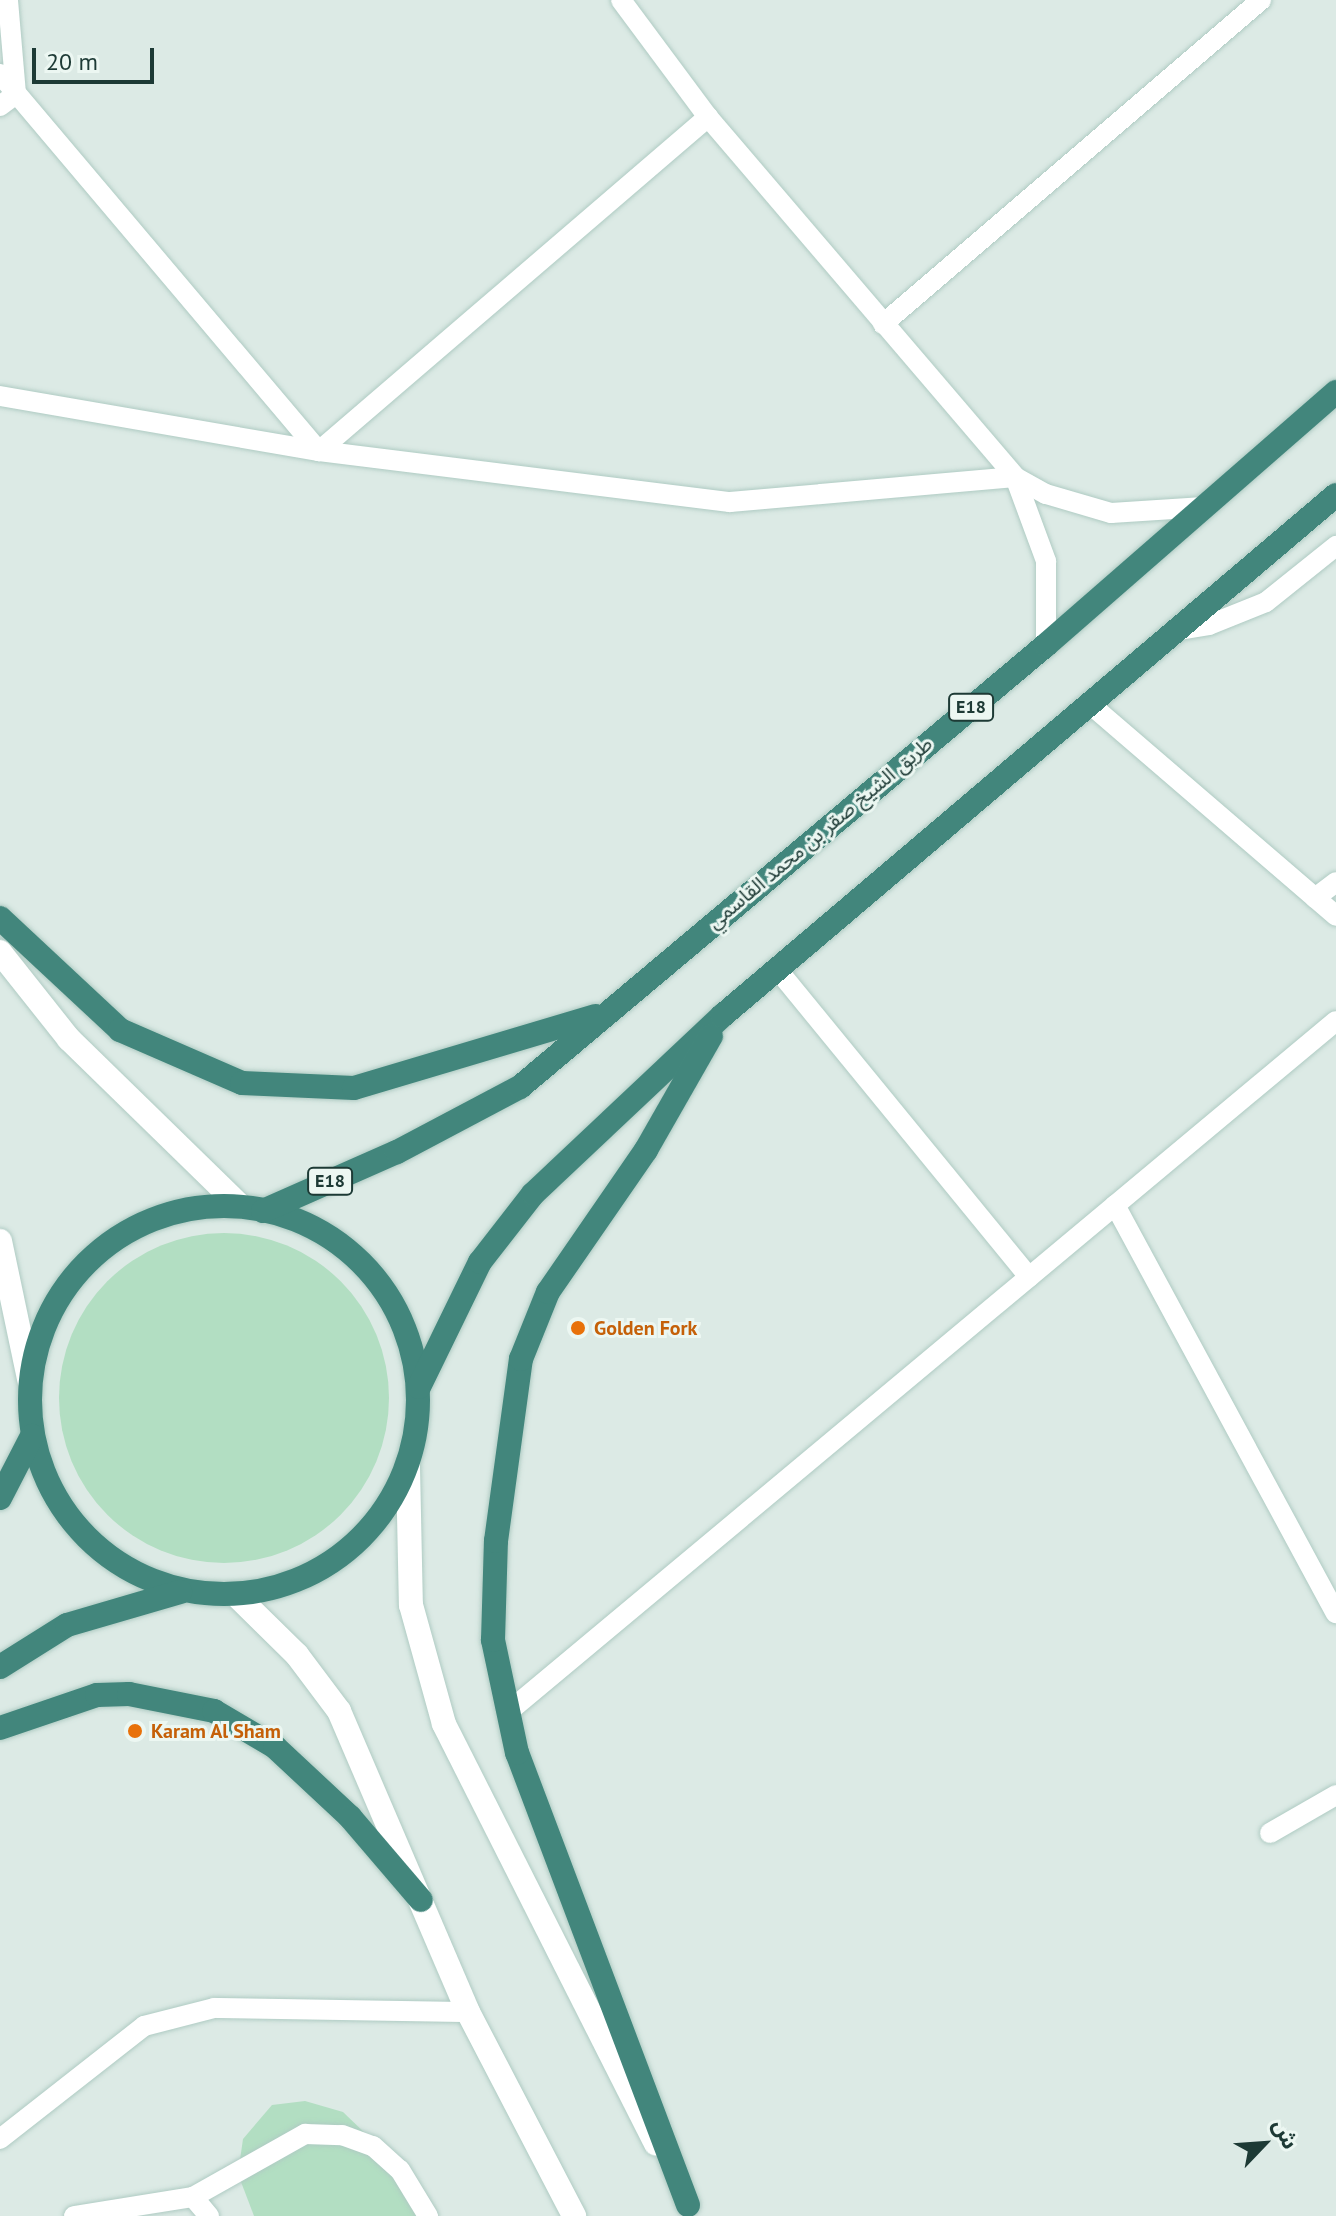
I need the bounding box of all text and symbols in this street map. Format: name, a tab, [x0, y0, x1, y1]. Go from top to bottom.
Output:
scale bar	[36, 32, 158, 82]
text: 20 m	[46, 46, 98, 77]
road number: E18	[947, 693, 995, 721]
street label: طريق الشيخ صقر بن محمد القاسمي	[703, 732, 937, 934]
road number: E18	[306, 1167, 354, 1195]
place label: Golden Fork	[594, 1316, 697, 1340]
marker: Golden Fork	[569, 1319, 587, 1337]
place label: Karam Al Sham	[151, 1719, 282, 1743]
marker: Karam Al Sham	[126, 1722, 144, 1740]
north arrow	[1224, 2104, 1304, 2184]
text: ش	[1267, 2114, 1305, 2153]

